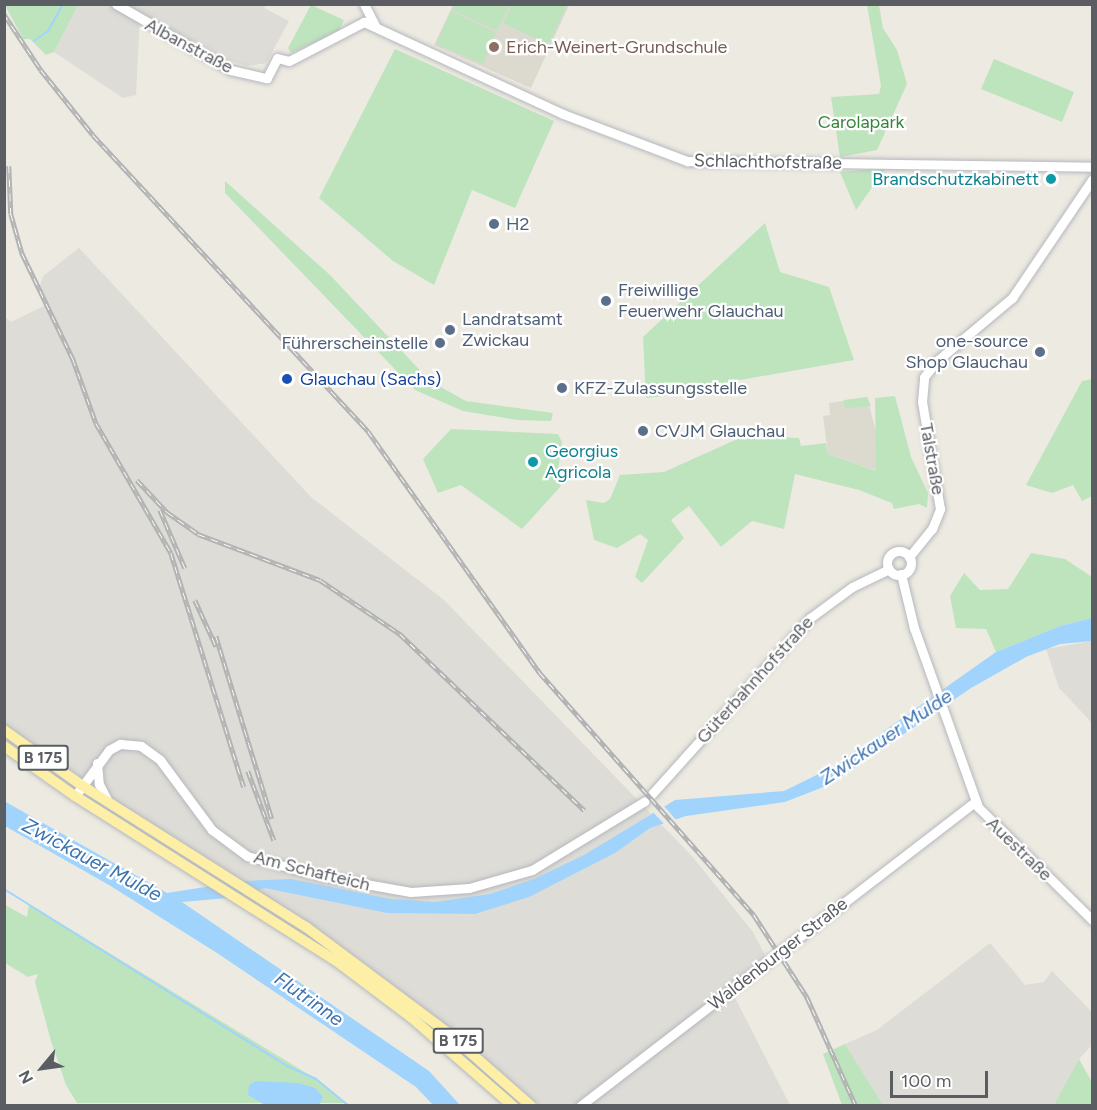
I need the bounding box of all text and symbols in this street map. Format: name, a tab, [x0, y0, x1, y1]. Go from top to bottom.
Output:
street label: Albanstraße	[141, 14, 237, 78]
place label: Erich-Weinert-Grundschule	[506, 36, 727, 58]
marker: Erich-Weinert-Grundschule	[487, 40, 501, 54]
park label: Carolapark	[818, 111, 904, 133]
street label: Schlachthofstraße	[694, 150, 842, 174]
place label: Brandschutzkabinett	[872, 168, 1039, 190]
marker: Brandschutzkabinett	[1044, 172, 1058, 186]
place label: H2	[506, 213, 530, 235]
marker: H2	[487, 217, 501, 231]
place label: Freiwillige Feuerwehr Glauchau	[618, 280, 784, 322]
marker: Freiwillige Feuerwehr Glauchau	[599, 294, 613, 308]
place label: Landratsamt Zwickau	[462, 309, 563, 352]
marker: Landratsamt Zwickau	[443, 323, 457, 337]
place label: one-source Shop Glauchau	[906, 331, 1028, 374]
place label: Führerscheinstelle	[281, 332, 428, 354]
marker: Führerscheinstelle	[433, 336, 447, 350]
marker: one-source Shop Glauchau	[1033, 345, 1047, 359]
place label: Glauchau (Sachs)	[300, 368, 441, 390]
marker: Glauchau (Sachs)	[278, 370, 296, 388]
place label: KFZ-Zulassungsstelle	[574, 377, 747, 399]
marker: KFZ-Zulassungsstelle	[555, 381, 569, 395]
place label: CVJM Glauchau	[655, 420, 785, 442]
street label: Talstraße	[915, 421, 949, 497]
marker: CVJM Glauchau	[636, 424, 650, 438]
place label: Georgius Agricola	[545, 441, 618, 484]
marker: Georgius Agricola	[526, 455, 540, 469]
street label: Güterbahnhofstraße	[692, 612, 818, 748]
water label: Zwickauer Mulde	[815, 684, 957, 790]
road number: B 175	[18, 745, 68, 771]
water label: Zwickauer Mulde	[18, 813, 166, 907]
street label: Auestraße	[982, 813, 1056, 885]
street label: Am Schafteich	[252, 846, 372, 896]
street label: Waldenburger Straße	[704, 893, 852, 1015]
water label: Flutrinne	[270, 967, 348, 1031]
road number: B 175	[432, 1028, 484, 1054]
north arrow	[12, 1038, 72, 1098]
scale bar	[893, 1059, 990, 1097]
text: N	[15, 1067, 37, 1087]
text: 100 m	[901, 1070, 951, 1092]

